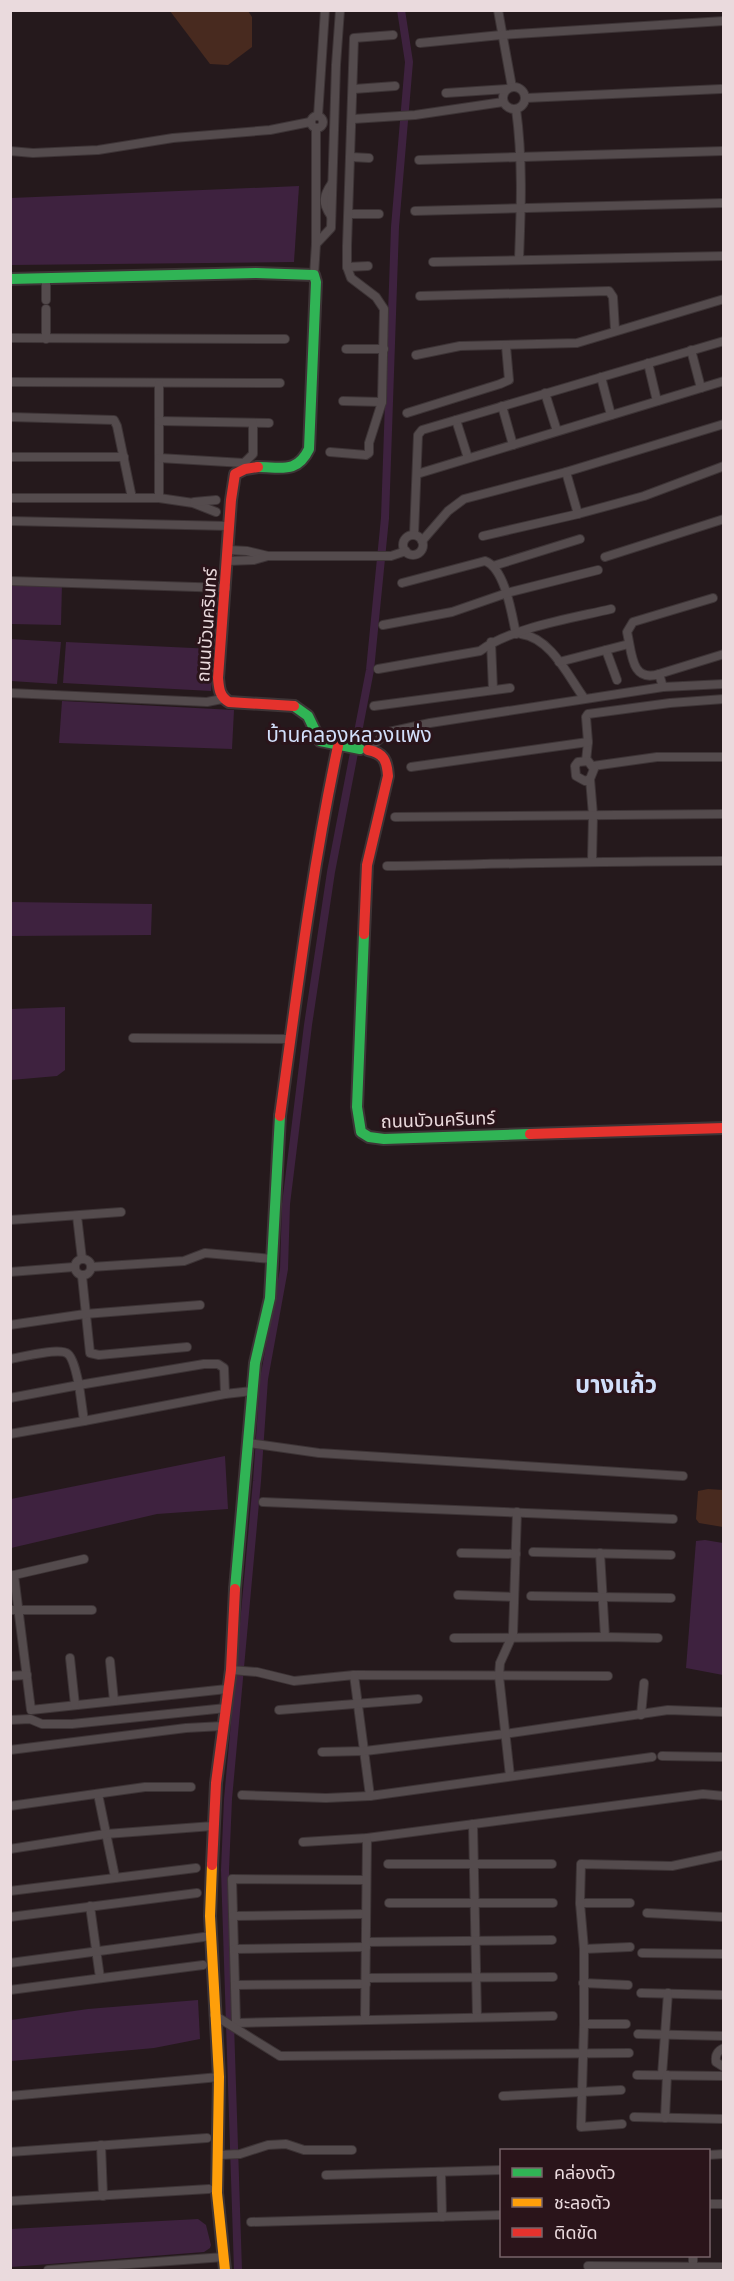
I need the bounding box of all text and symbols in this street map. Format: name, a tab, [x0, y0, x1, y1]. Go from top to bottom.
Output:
street label: ถนนบัวนครินทร์	[190, 566, 225, 683]
district label: บ้านคลองหลวงแพ่ง	[266, 720, 432, 751]
street label: ถนนบัวนครินทร์	[380, 1105, 496, 1136]
district label: บางแก้ว	[575, 1368, 657, 1404]
legend	[500, 2149, 710, 2257]
text: คล่องตัว	[554, 2160, 616, 2187]
text: ชะลอตัว	[554, 2190, 611, 2217]
text: ติดขัด	[554, 2220, 597, 2247]

